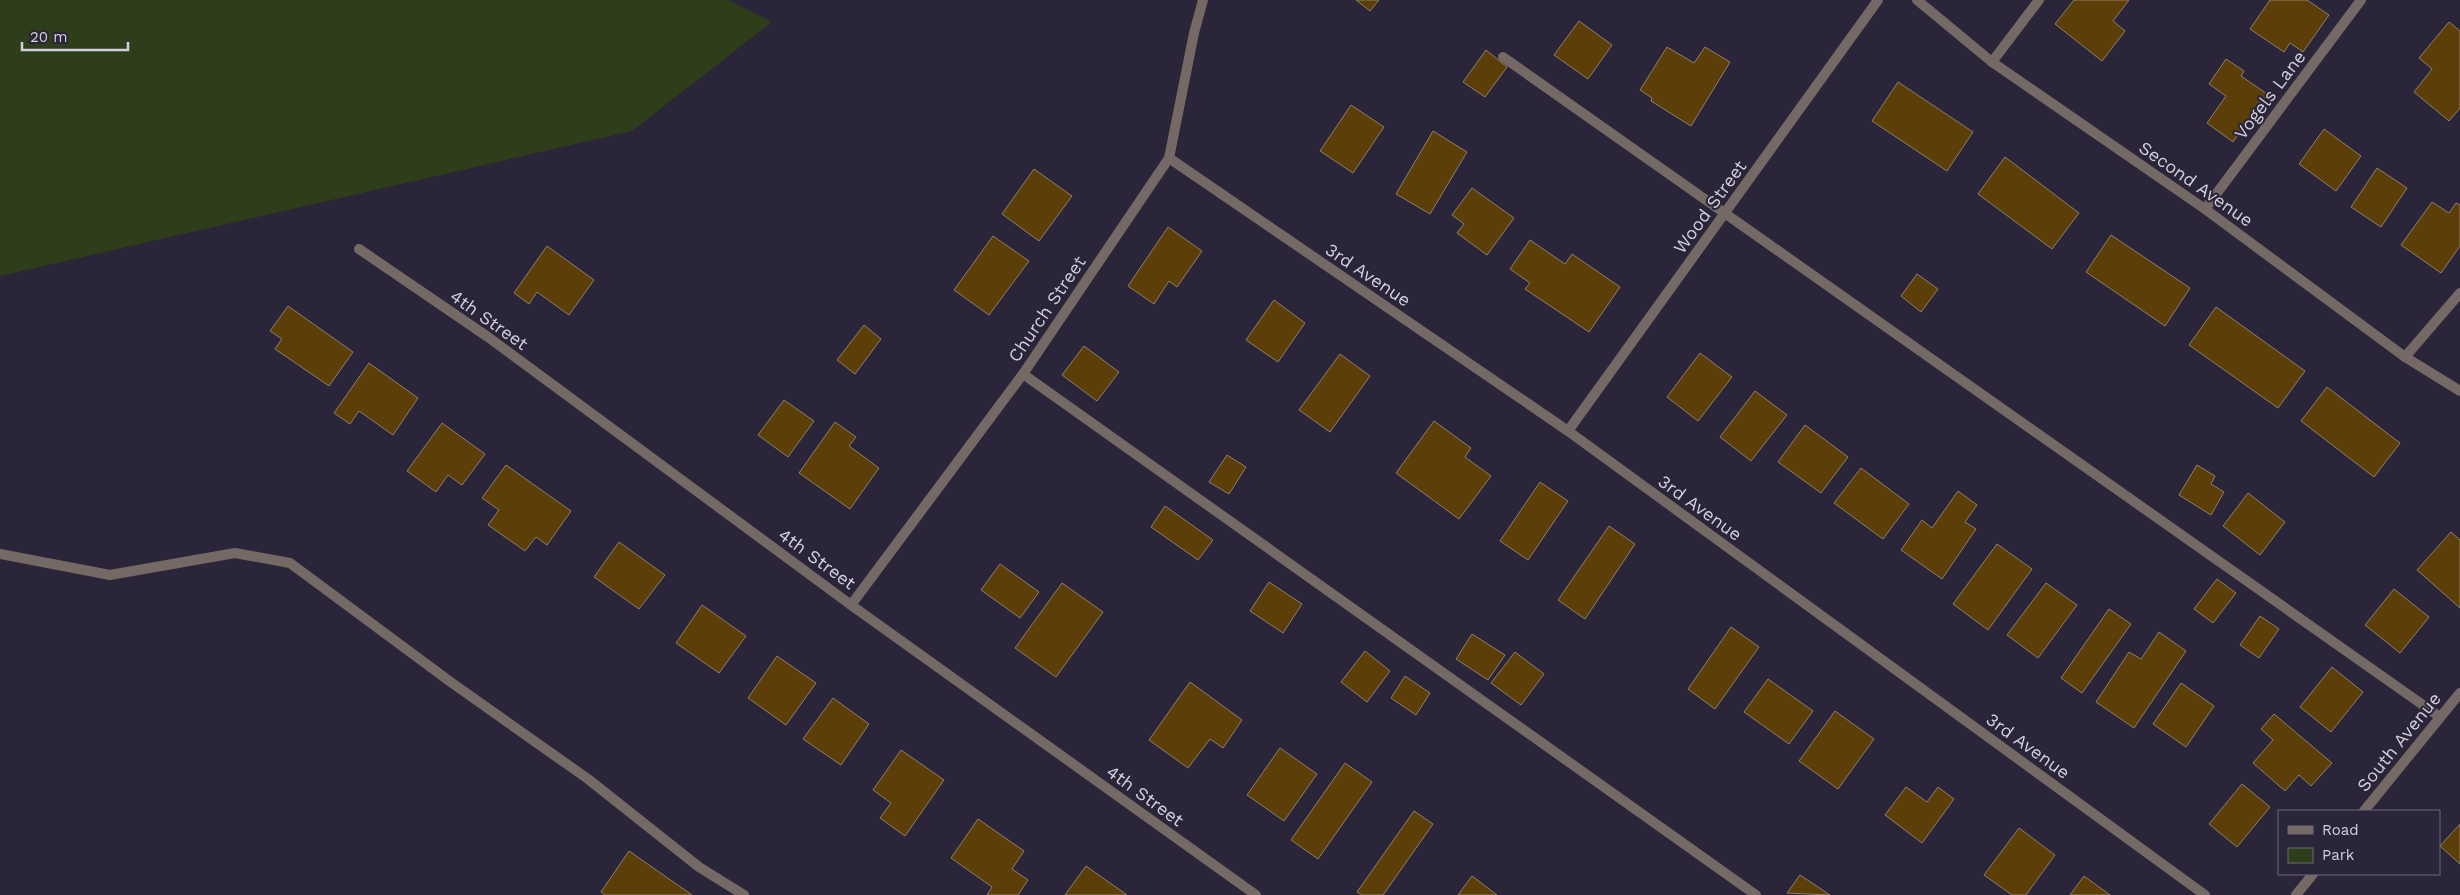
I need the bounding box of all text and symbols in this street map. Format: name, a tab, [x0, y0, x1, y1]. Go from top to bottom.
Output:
scale bar	[22, 20, 129, 52]
text: 20 m	[30, 28, 68, 46]
street label: Vogels Lane	[2230, 46, 2310, 143]
street label: Second Avenue	[2135, 136, 2257, 231]
street label: Wood Street	[1669, 156, 1751, 257]
street label: 3rd Avenue	[1322, 239, 1415, 311]
street label: Church Street	[1003, 251, 1090, 366]
street label: 4th Street	[446, 285, 533, 354]
street label: 3rd Avenue	[1655, 470, 1746, 545]
street label: 4th Street	[775, 524, 860, 594]
street label: South Avenue	[2352, 688, 2445, 795]
street label: 3rd Avenue	[1983, 708, 2074, 783]
street label: 4th Street	[1103, 761, 1188, 831]
legend	[2278, 810, 2440, 875]
text: Road	[2322, 821, 2359, 839]
text: Park	[2322, 846, 2355, 864]

